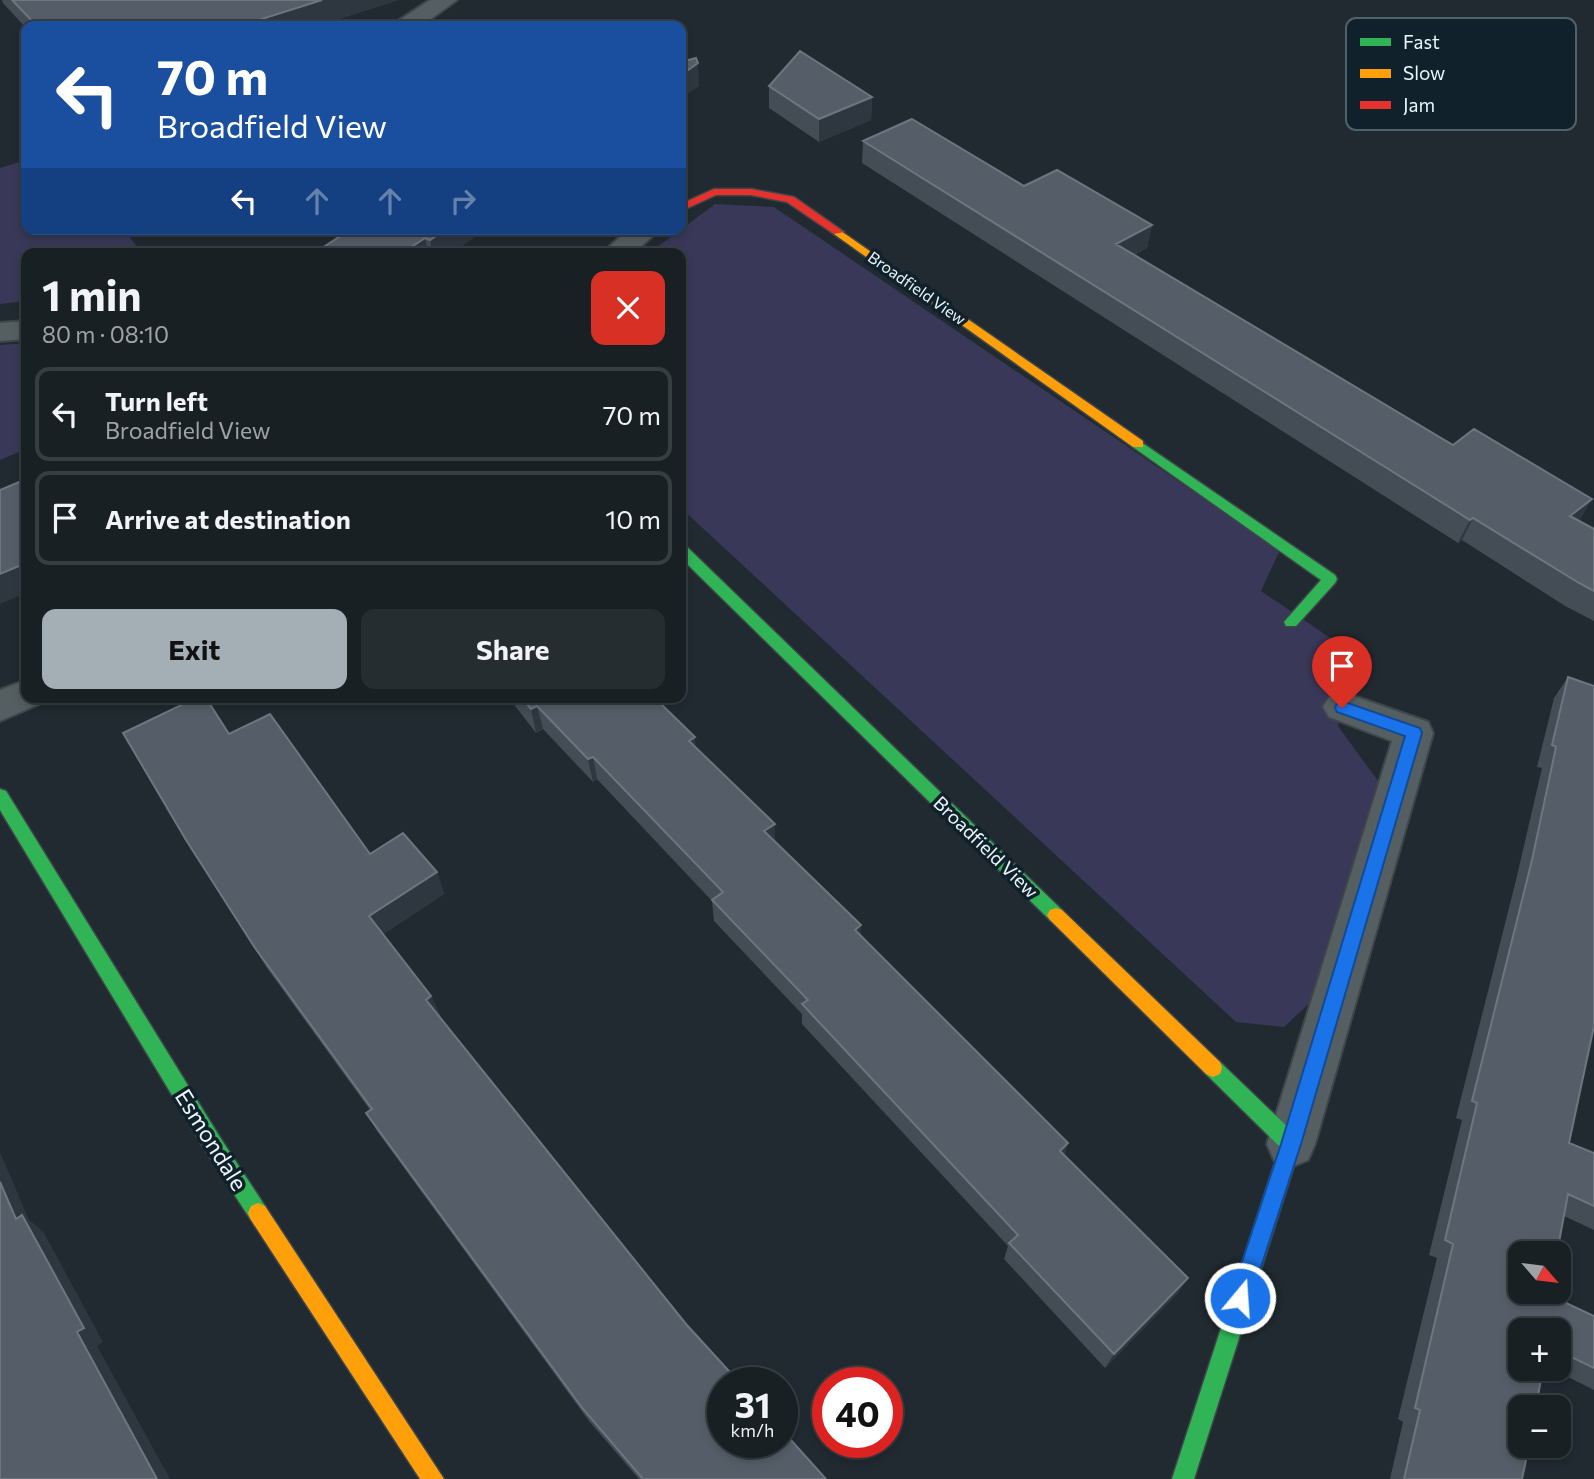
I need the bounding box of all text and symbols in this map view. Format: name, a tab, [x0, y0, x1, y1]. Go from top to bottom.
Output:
legend	[1346, 18, 1576, 130]
text: Fast	[1403, 30, 1440, 53]
text: 70 m	[157, 45, 268, 105]
icon: left	[42, 49, 133, 140]
text: Slow	[1403, 61, 1445, 84]
text: Jam	[1403, 93, 1435, 116]
text: Broadfield View	[157, 105, 387, 145]
icon: left	[225, 182, 263, 220]
icon: ahead	[298, 182, 336, 220]
icon: ahead	[371, 182, 409, 220]
icon: right	[444, 182, 482, 220]
street label: Broadfield View	[865, 247, 970, 328]
text: 1 min	[42, 268, 142, 320]
button: close	[591, 271, 665, 345]
text: 80 m · 08:10	[42, 320, 169, 348]
text: Turn left	[105, 385, 208, 416]
icon: left	[46, 395, 84, 433]
text: 70 m	[603, 399, 661, 430]
text: Broadfield View	[105, 416, 270, 444]
icon: arrive	[46, 499, 84, 537]
text: Arrive at destination	[105, 503, 351, 534]
text: 10 m	[605, 503, 661, 534]
button: Exit	[42, 609, 347, 689]
button: Share	[361, 609, 665, 689]
pin	[1312, 636, 1372, 708]
icon: arrive	[1323, 647, 1361, 685]
street label: Broadfield View	[929, 791, 1043, 902]
street label: Esmondale	[170, 1084, 254, 1195]
north arrow	[1508, 1241, 1572, 1304]
map controls	[1508, 1241, 1571, 1458]
position arrow	[1203, 1261, 1277, 1335]
button: +	[1508, 1318, 1571, 1381]
speed limit sign: 40	[812, 1367, 903, 1458]
text: 31	[734, 1382, 771, 1425]
button: −	[1508, 1395, 1571, 1458]
text: km/h	[731, 1419, 774, 1441]

